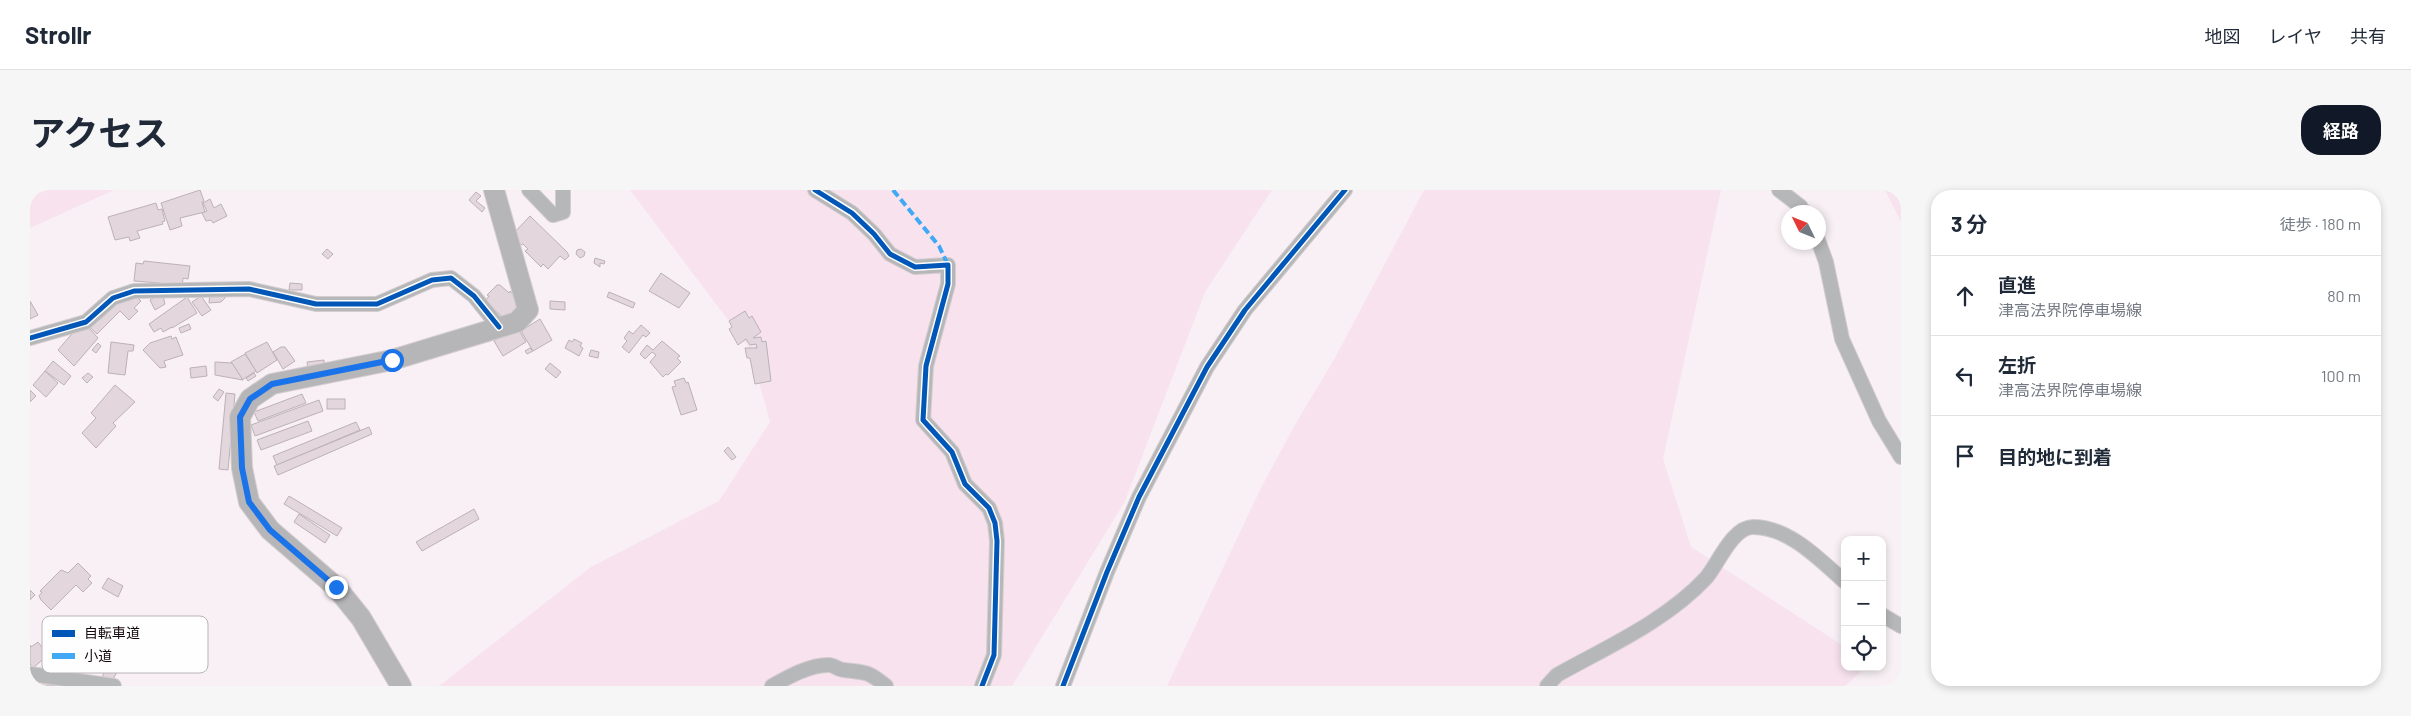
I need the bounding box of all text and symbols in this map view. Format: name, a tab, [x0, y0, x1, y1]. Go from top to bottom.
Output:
text: Strollr	[25, 20, 92, 49]
text: 地図	[2205, 25, 2241, 47]
text: レイヤ	[2269, 25, 2322, 47]
text: 共有	[2350, 25, 2386, 47]
button: 経路	[2301, 105, 2381, 155]
text: アクセス	[30, 111, 168, 153]
north arrow	[1781, 205, 1826, 250]
text: 3 分	[1951, 211, 1988, 236]
text: 徒歩 · 180 m	[2280, 214, 2361, 233]
text: 直進	[1998, 273, 2036, 296]
icon: ahead	[1951, 282, 1979, 310]
text: 80 m	[2327, 286, 2361, 305]
text: 津高法界院停車場線	[1998, 300, 2142, 319]
route start	[381, 349, 404, 372]
text: 左折	[1998, 353, 2036, 376]
icon: left	[1951, 362, 1979, 390]
text: 100 m	[2321, 366, 2361, 385]
text: 津高法界院停車場線	[1998, 380, 2142, 399]
icon: arrive	[1951, 442, 1979, 470]
text: 目的地に到着	[1998, 445, 2112, 468]
map controls	[1841, 536, 1886, 671]
button: +	[1841, 536, 1886, 581]
route end	[325, 576, 348, 599]
button: −	[1841, 581, 1886, 626]
legend	[42, 616, 208, 673]
text: 自転車道	[84, 624, 140, 641]
button: locate	[1841, 626, 1886, 671]
text: 小道	[84, 647, 112, 664]

